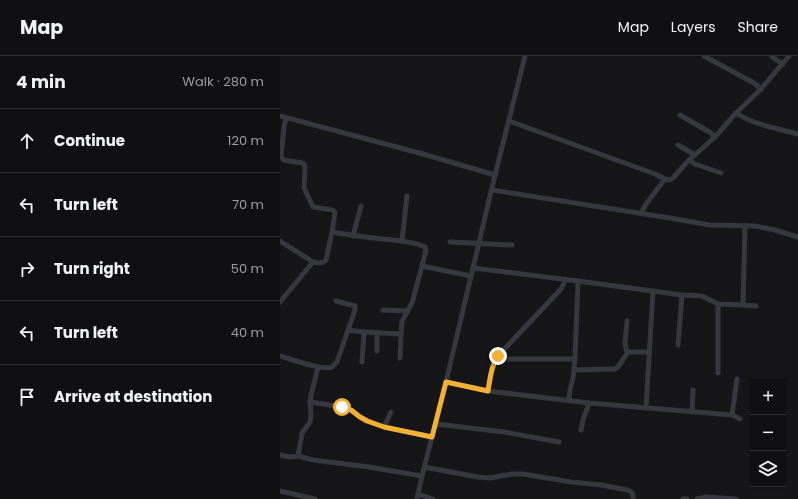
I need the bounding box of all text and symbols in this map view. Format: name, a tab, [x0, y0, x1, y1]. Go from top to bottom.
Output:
text: Map	[20, 14, 63, 41]
text: Map	[618, 17, 649, 37]
text: Layers	[671, 17, 715, 37]
text: Share	[737, 17, 778, 37]
text: 4 min	[16, 70, 66, 94]
text: Walk · 280 m	[182, 72, 264, 91]
icon: ahead	[16, 130, 38, 152]
text: Continue	[54, 130, 125, 151]
text: 120 m	[227, 131, 264, 150]
icon: left	[16, 194, 38, 216]
text: Turn left	[54, 194, 118, 215]
text: 70 m	[232, 195, 264, 214]
icon: right	[16, 258, 38, 280]
text: Turn right	[54, 258, 130, 279]
text: 50 m	[231, 259, 264, 278]
icon: left	[16, 322, 38, 344]
text: Turn left	[54, 322, 118, 343]
text: 40 m	[231, 323, 264, 342]
route end	[489, 347, 507, 365]
map controls	[750, 379, 786, 487]
button: +	[750, 379, 786, 415]
icon: arrive	[16, 386, 38, 408]
text: Arrive at destination	[54, 386, 212, 407]
route start	[333, 398, 351, 416]
button: −	[750, 415, 786, 451]
button: layers	[750, 451, 786, 487]

